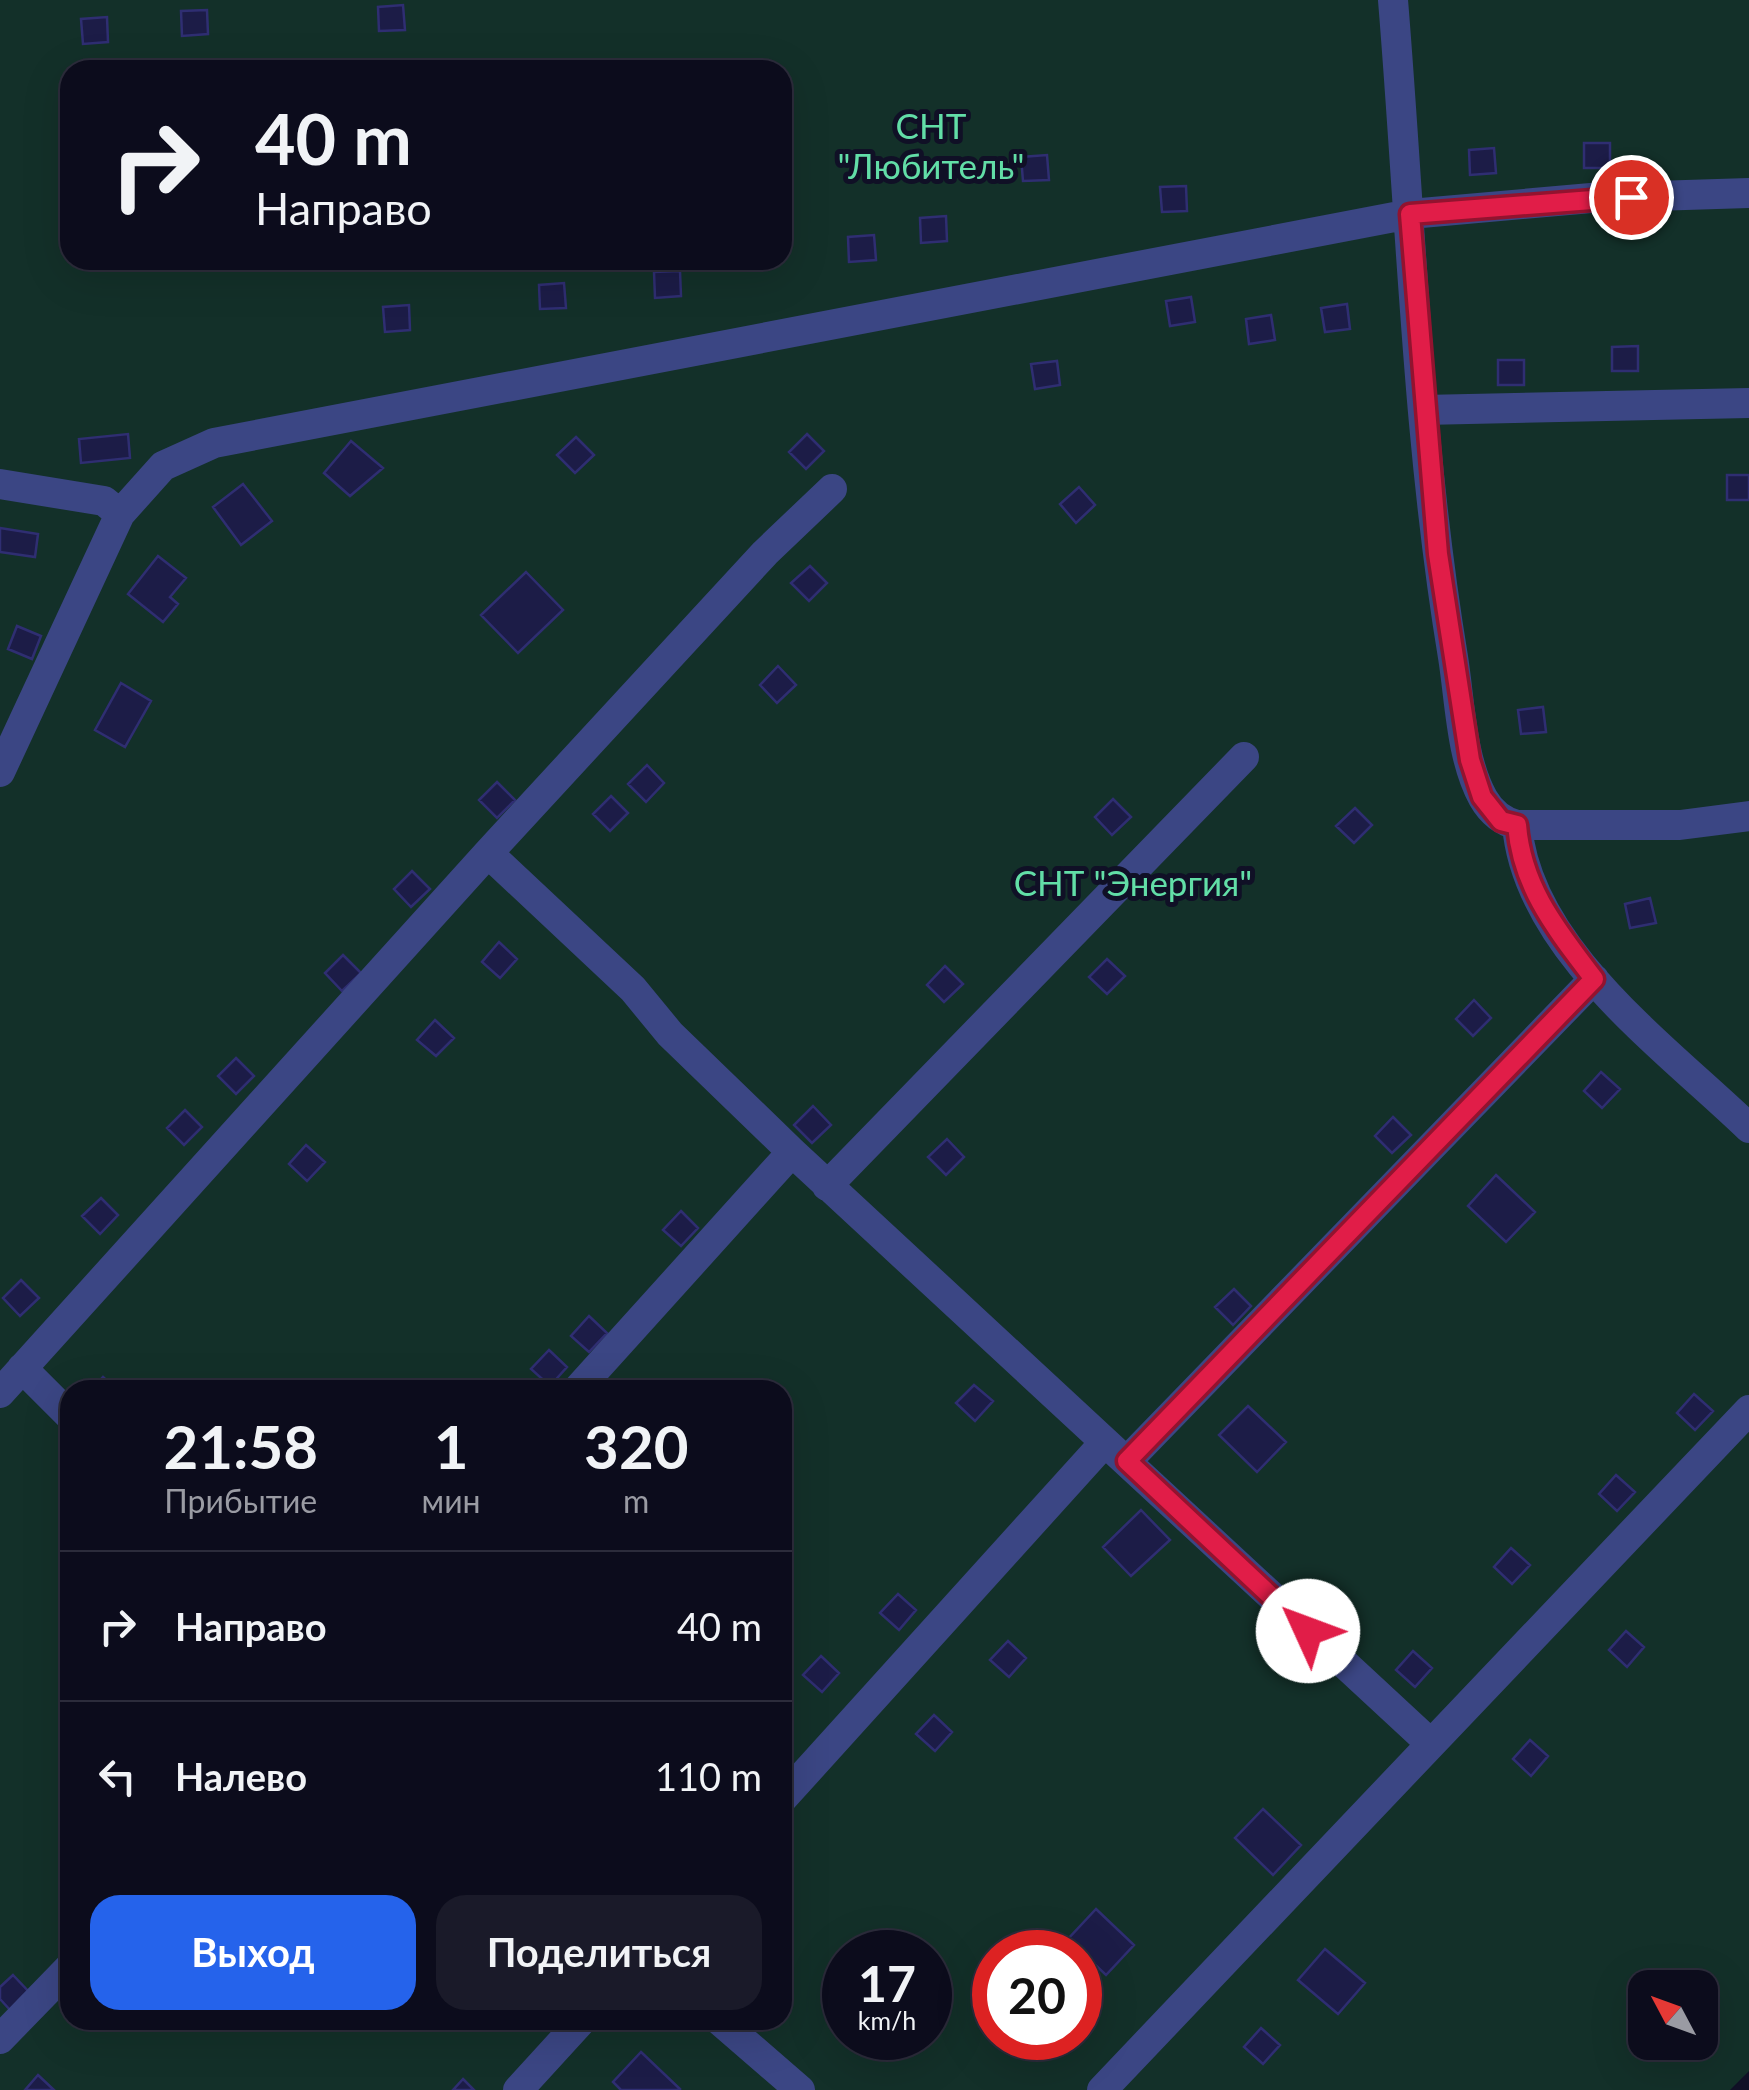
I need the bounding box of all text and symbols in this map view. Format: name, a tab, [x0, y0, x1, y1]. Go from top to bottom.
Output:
text: 40 m	[255, 96, 412, 180]
icon: right	[90, 100, 220, 230]
park label: СНТ "Любитель"	[837, 104, 1025, 186]
pin	[1589, 155, 1674, 240]
icon: arrive	[1604, 170, 1659, 225]
text: Направо	[255, 181, 432, 235]
park label: СНТ "Энергия"	[1014, 861, 1252, 903]
text: 21:58	[163, 1410, 318, 1482]
text: 1	[434, 1410, 469, 1482]
text: 320	[584, 1410, 688, 1482]
text: Прибытие	[164, 1481, 317, 1520]
text: мин	[422, 1481, 481, 1520]
text: m	[623, 1481, 649, 1520]
position arrow	[1256, 1579, 1360, 1683]
icon: right	[90, 1599, 145, 1654]
text: Направо	[175, 1603, 327, 1649]
text: 40 m	[677, 1603, 762, 1649]
icon: left	[90, 1749, 145, 1804]
text: Налево	[175, 1753, 307, 1799]
text: 110 m	[655, 1753, 762, 1799]
button: Выход	[90, 1895, 416, 2010]
button: Поделиться	[436, 1895, 762, 2010]
speed limit sign: 20	[972, 1930, 1102, 2060]
text: 17	[858, 1953, 916, 2013]
north arrow	[1628, 1970, 1718, 2060]
map controls	[1628, 1970, 1718, 2060]
text: km/h	[858, 2005, 916, 2035]

